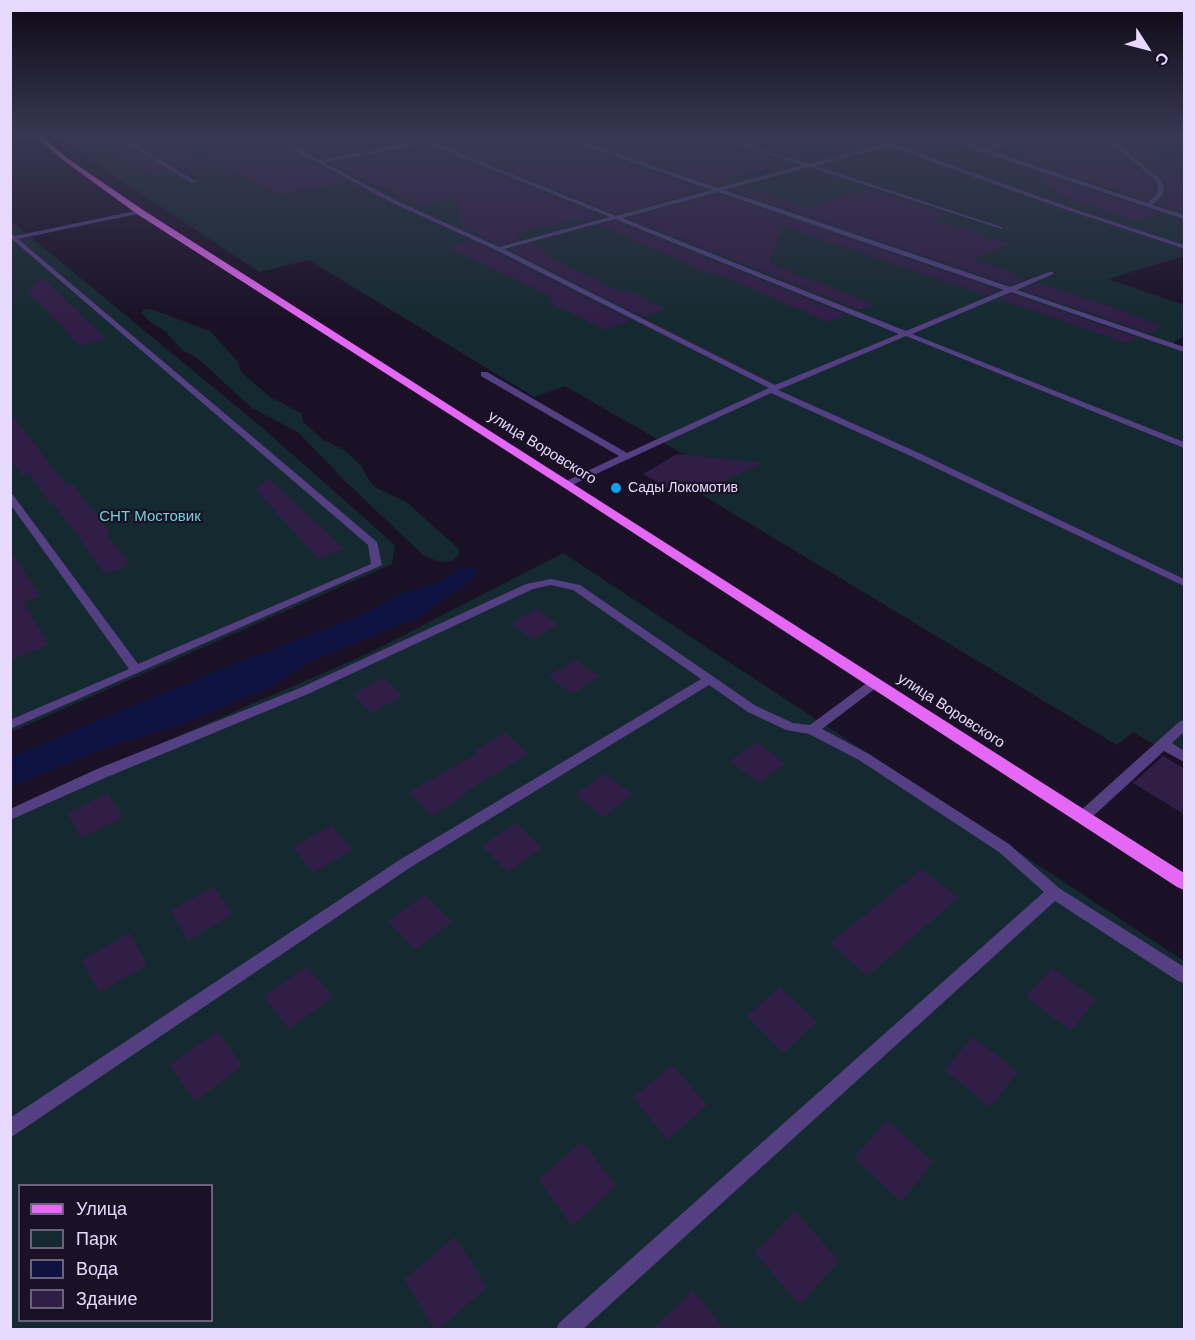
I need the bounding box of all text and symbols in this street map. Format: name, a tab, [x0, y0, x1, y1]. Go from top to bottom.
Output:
north arrow	[1117, 18, 1177, 78]
text: С	[1152, 49, 1172, 69]
street label: улица Воровского	[485, 407, 599, 489]
place label: Сады Локомотив	[628, 480, 738, 496]
marker: Сады Локомотив	[609, 481, 623, 495]
park label: СНТ Мостовик	[99, 508, 201, 526]
street label: улица Воровского	[894, 670, 1008, 752]
legend	[18, 1184, 213, 1322]
text: Улица	[76, 1199, 127, 1219]
text: Парк	[76, 1229, 117, 1249]
text: Вода	[76, 1259, 118, 1279]
text: Здание	[76, 1289, 137, 1309]

